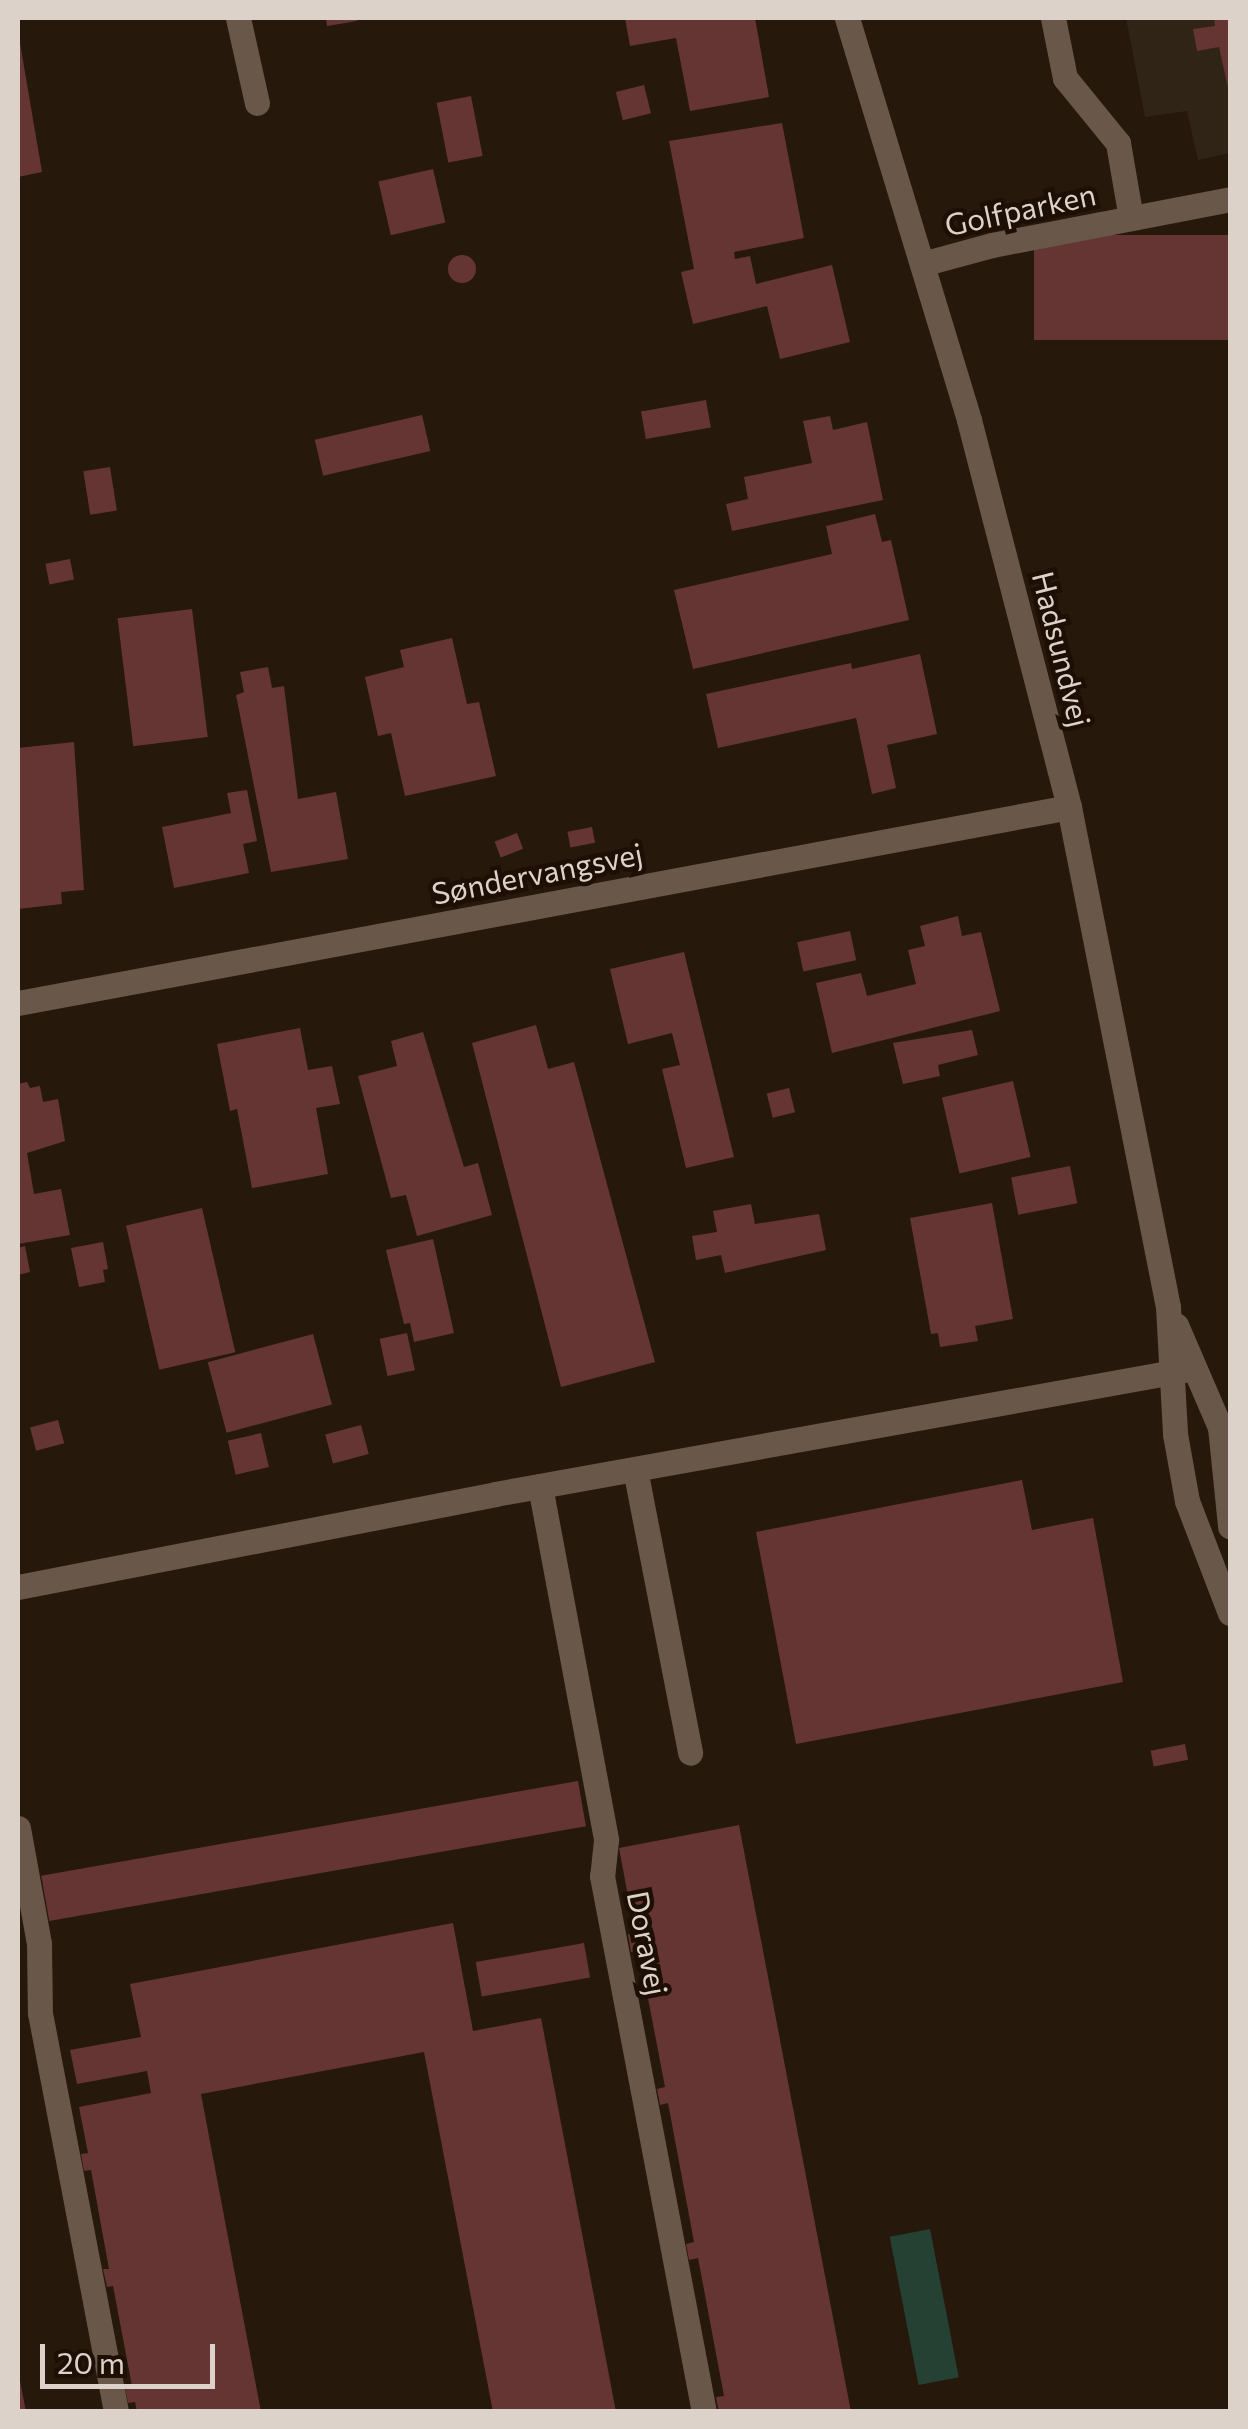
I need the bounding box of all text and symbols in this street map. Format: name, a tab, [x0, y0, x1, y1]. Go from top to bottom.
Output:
street label: Golfparken	[941, 175, 1099, 243]
street label: Hadsundvej	[1025, 568, 1099, 730]
street label: Søndervangsvej	[429, 835, 645, 911]
street label: Doravej	[620, 1888, 676, 1998]
scale bar	[45, 2324, 220, 2386]
text: 20 m	[57, 2343, 125, 2380]

